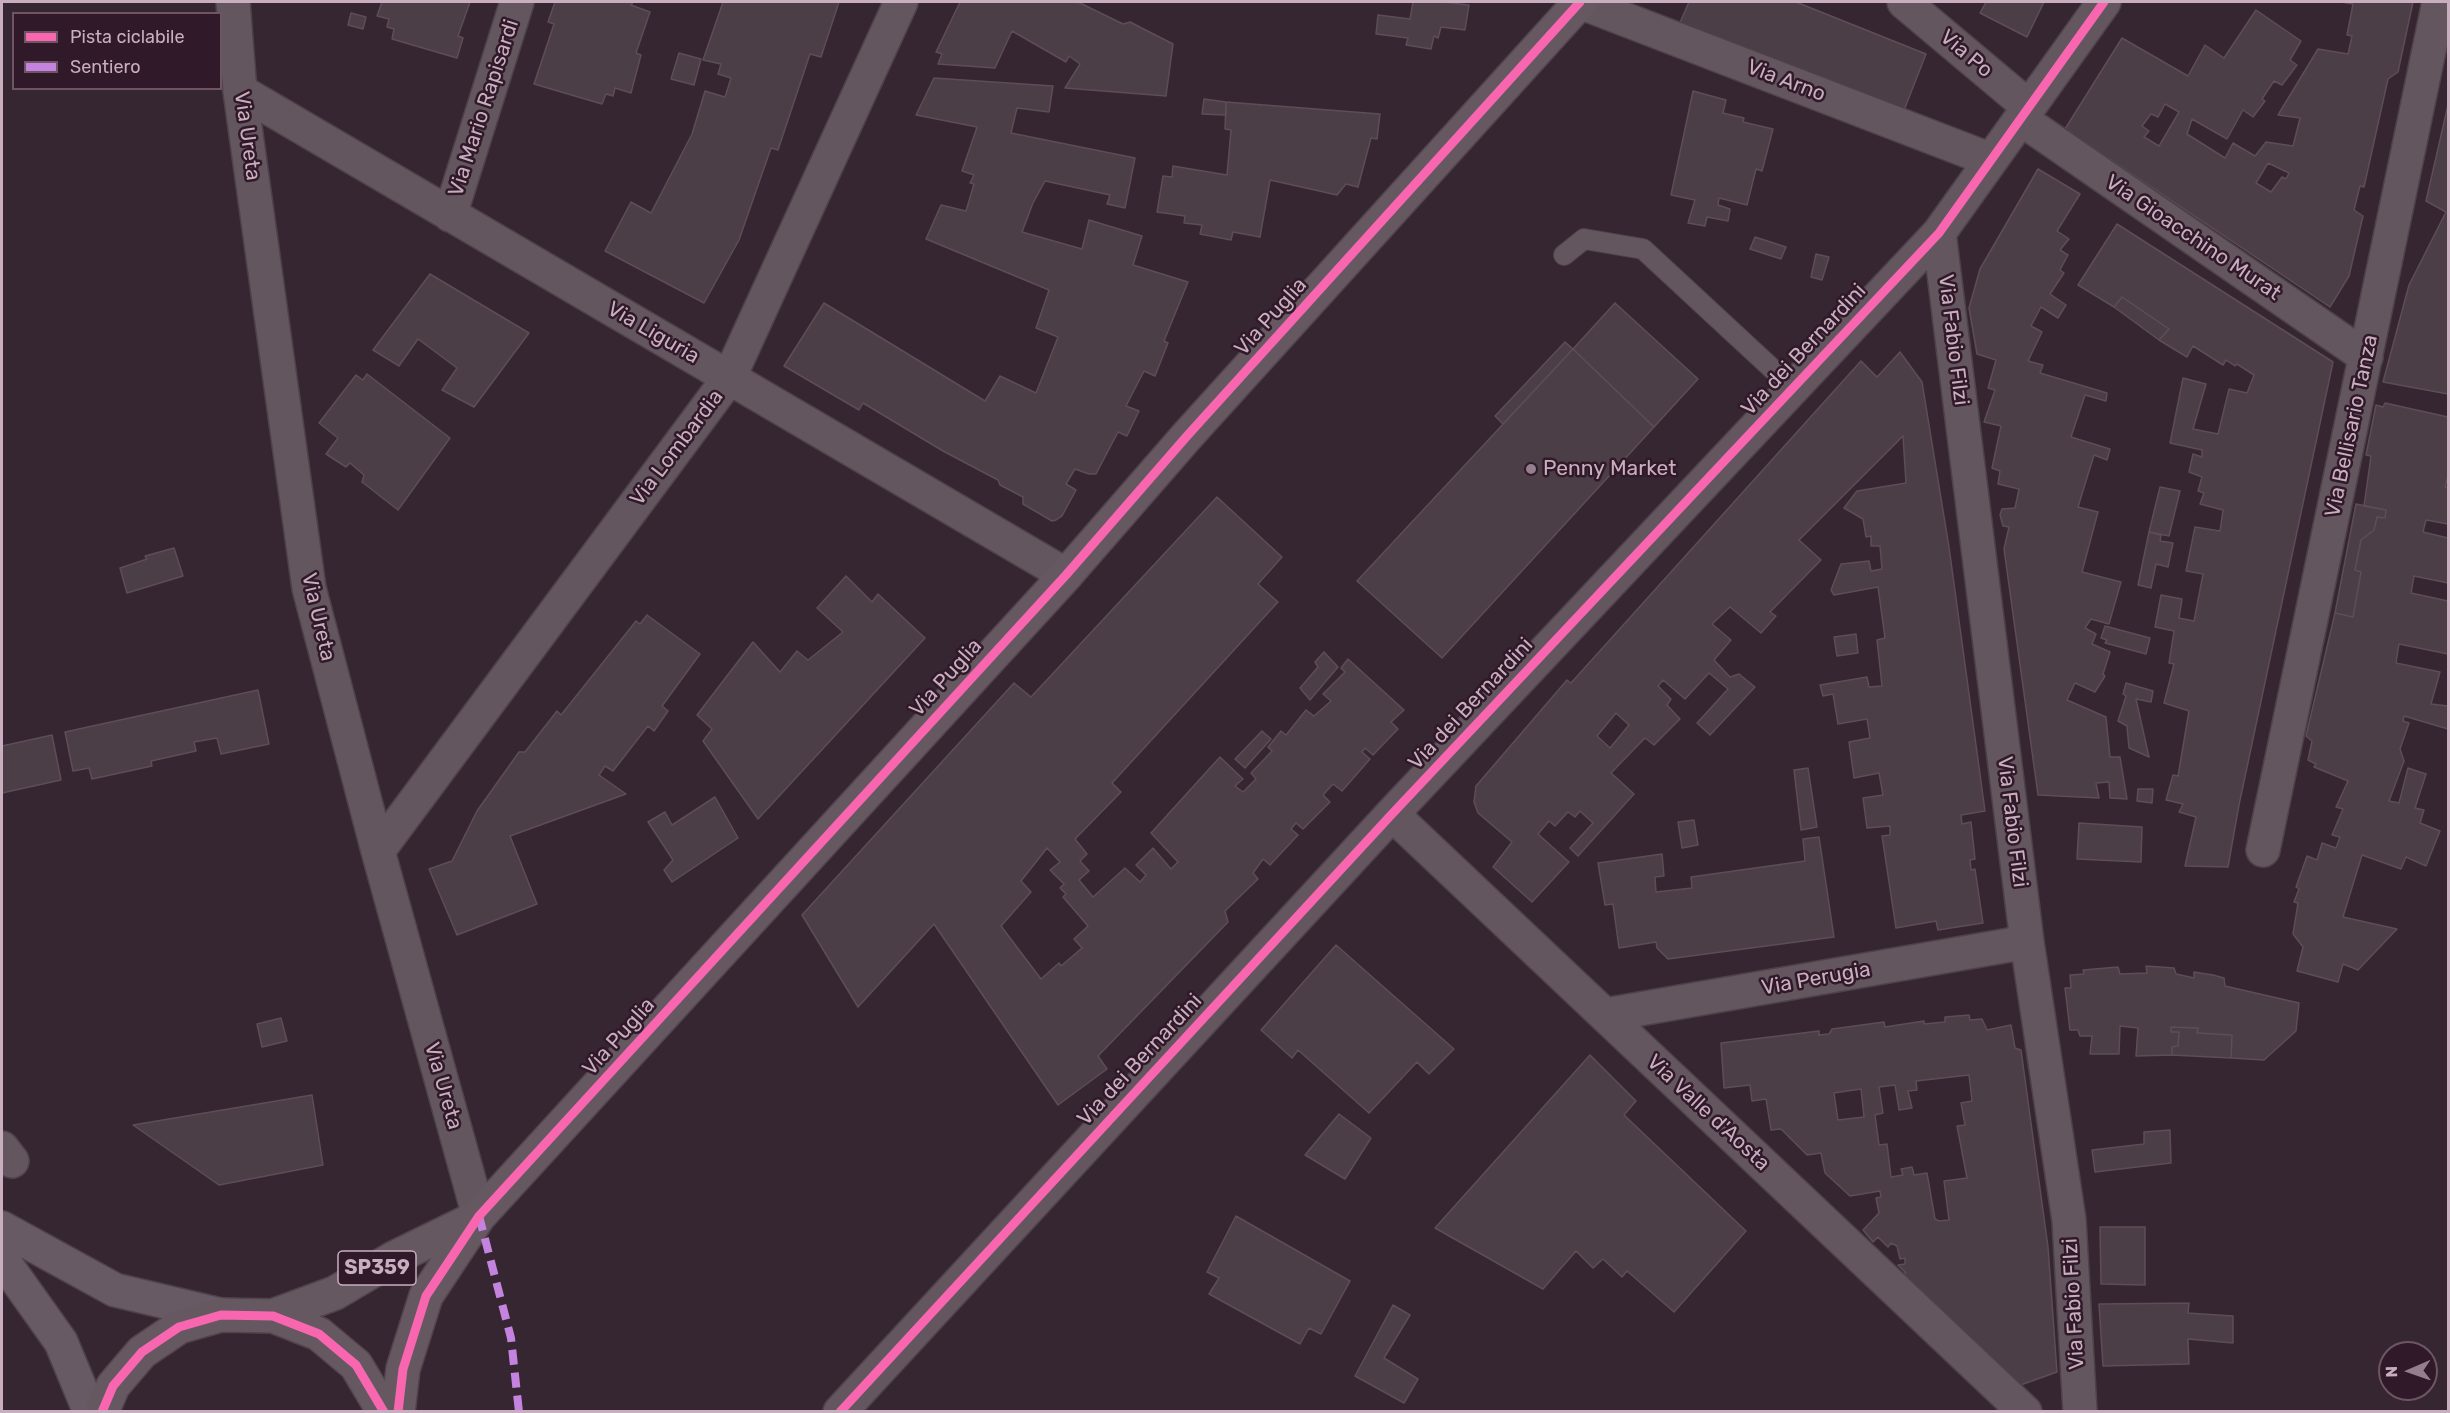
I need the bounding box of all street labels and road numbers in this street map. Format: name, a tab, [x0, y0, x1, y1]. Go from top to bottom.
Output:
street label: Via Mario Rapisardi	[443, 16, 525, 200]
street label: Via Po	[1935, 25, 1997, 83]
street label: Via Arno	[1743, 54, 1829, 108]
street label: Via Ureta	[228, 90, 266, 182]
street label: Via Gioacchino Murat	[2100, 170, 2286, 306]
street label: Via Puglia	[1230, 273, 1312, 361]
street label: Via Fabio Filzi	[1932, 273, 1974, 407]
street label: Via dei Bernardini	[1736, 279, 1872, 421]
street label: Via Liguria	[602, 297, 704, 369]
street label: Via Bellisario Tanza	[2320, 332, 2384, 520]
street label: Via Lombardia	[625, 385, 729, 511]
street label: Via Ureta	[296, 571, 340, 663]
street label: Via dei Bernardini	[1403, 633, 1539, 775]
street label: Via Puglia	[905, 634, 987, 722]
street label: Via Fabio Filzi	[1991, 755, 2033, 889]
street label: Via Perugia	[1759, 957, 1873, 1001]
street label: Via dei Bernardini	[1072, 989, 1208, 1131]
street label: Via Puglia	[578, 993, 660, 1081]
street label: Via Ureta	[419, 1040, 467, 1132]
street label: Via Valle d'Aosta	[1641, 1050, 1775, 1176]
street label: Via Fabio Filzi	[2058, 1238, 2090, 1370]
road number: SP359	[338, 1251, 416, 1285]

